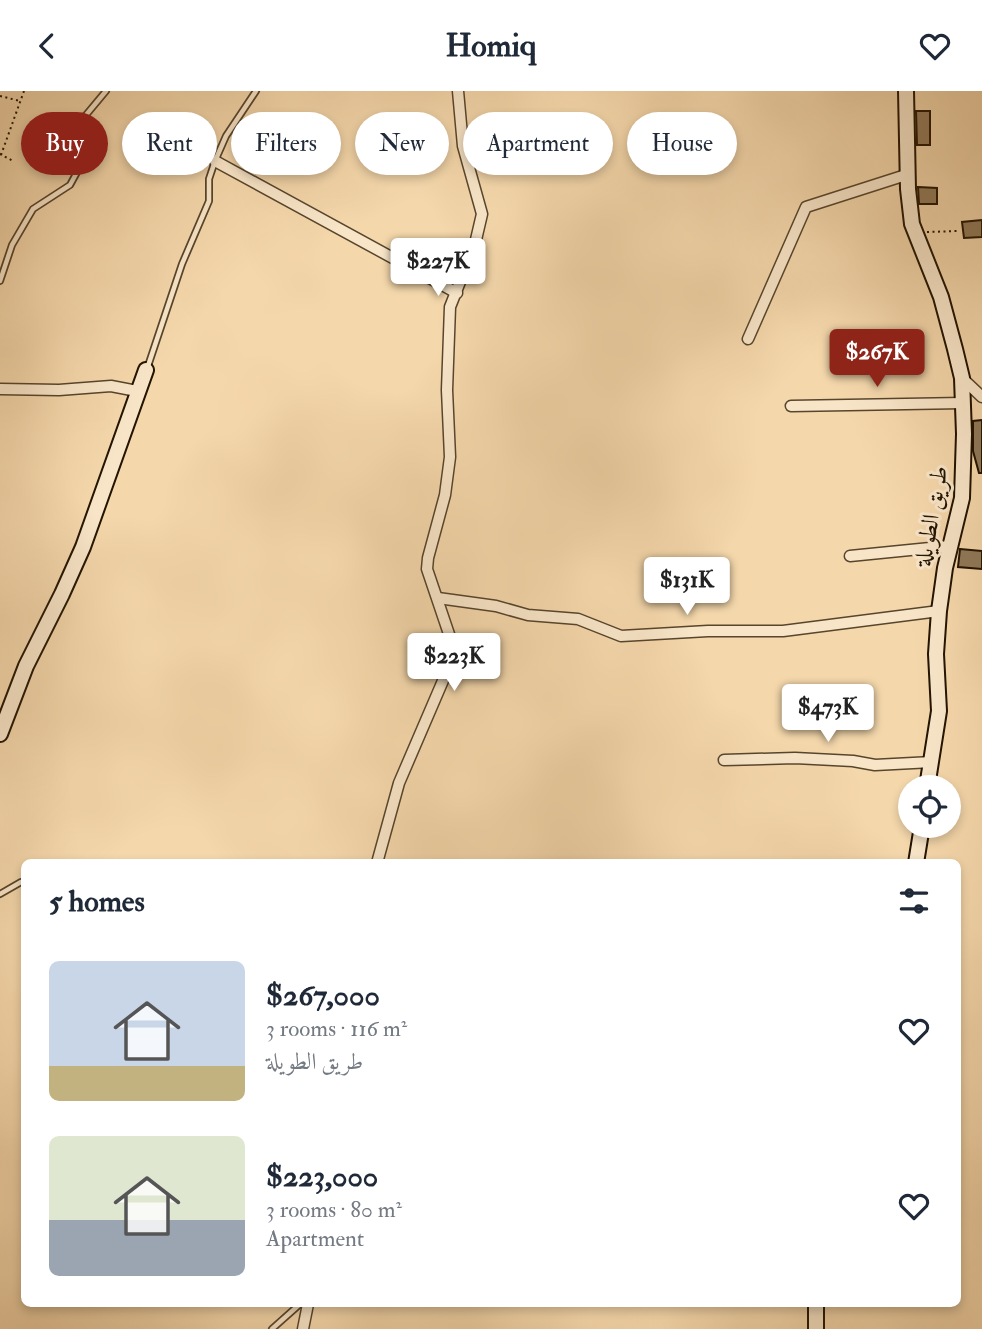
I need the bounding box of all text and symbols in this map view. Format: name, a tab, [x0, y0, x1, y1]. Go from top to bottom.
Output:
text: Homiq	[445, 26, 537, 66]
icon: back	[28, 27, 66, 65]
icon: heart	[916, 27, 954, 65]
chip: Buy	[21, 112, 108, 175]
chip: Rent	[122, 112, 217, 175]
chip: Filters	[231, 112, 341, 175]
chip: New	[355, 112, 449, 175]
chip: Apartment	[463, 112, 613, 175]
chip: House	[627, 112, 737, 175]
pin: $227K	[389, 239, 487, 298]
text: $227K	[407, 246, 469, 275]
pin: $267K	[828, 329, 926, 389]
text: $267K	[846, 337, 908, 366]
street label: طريق الطويلة	[907, 463, 956, 570]
pin: $131K	[638, 557, 736, 617]
text: $131K	[660, 565, 714, 594]
pin: $223K	[405, 633, 503, 693]
text: $223K	[423, 641, 485, 670]
pin: $473K	[779, 685, 877, 744]
text: $473K	[798, 692, 858, 721]
map controls	[898, 775, 961, 838]
button: locate	[898, 775, 961, 838]
icon: filters	[895, 882, 933, 920]
text: 5 homes	[49, 883, 145, 920]
text: $267,000	[266, 977, 380, 1014]
icon: home	[105, 989, 189, 1073]
icon: heart	[895, 1012, 933, 1050]
text: 3 rooms · 116 m²	[266, 1014, 407, 1043]
text: طريق الطويلة	[266, 1047, 363, 1076]
text: $223,000	[266, 1158, 378, 1195]
icon: home	[105, 1164, 189, 1248]
icon: heart	[895, 1187, 933, 1225]
text: 3 rooms · 80 m²	[266, 1195, 402, 1224]
text: Apartment	[266, 1224, 364, 1253]

